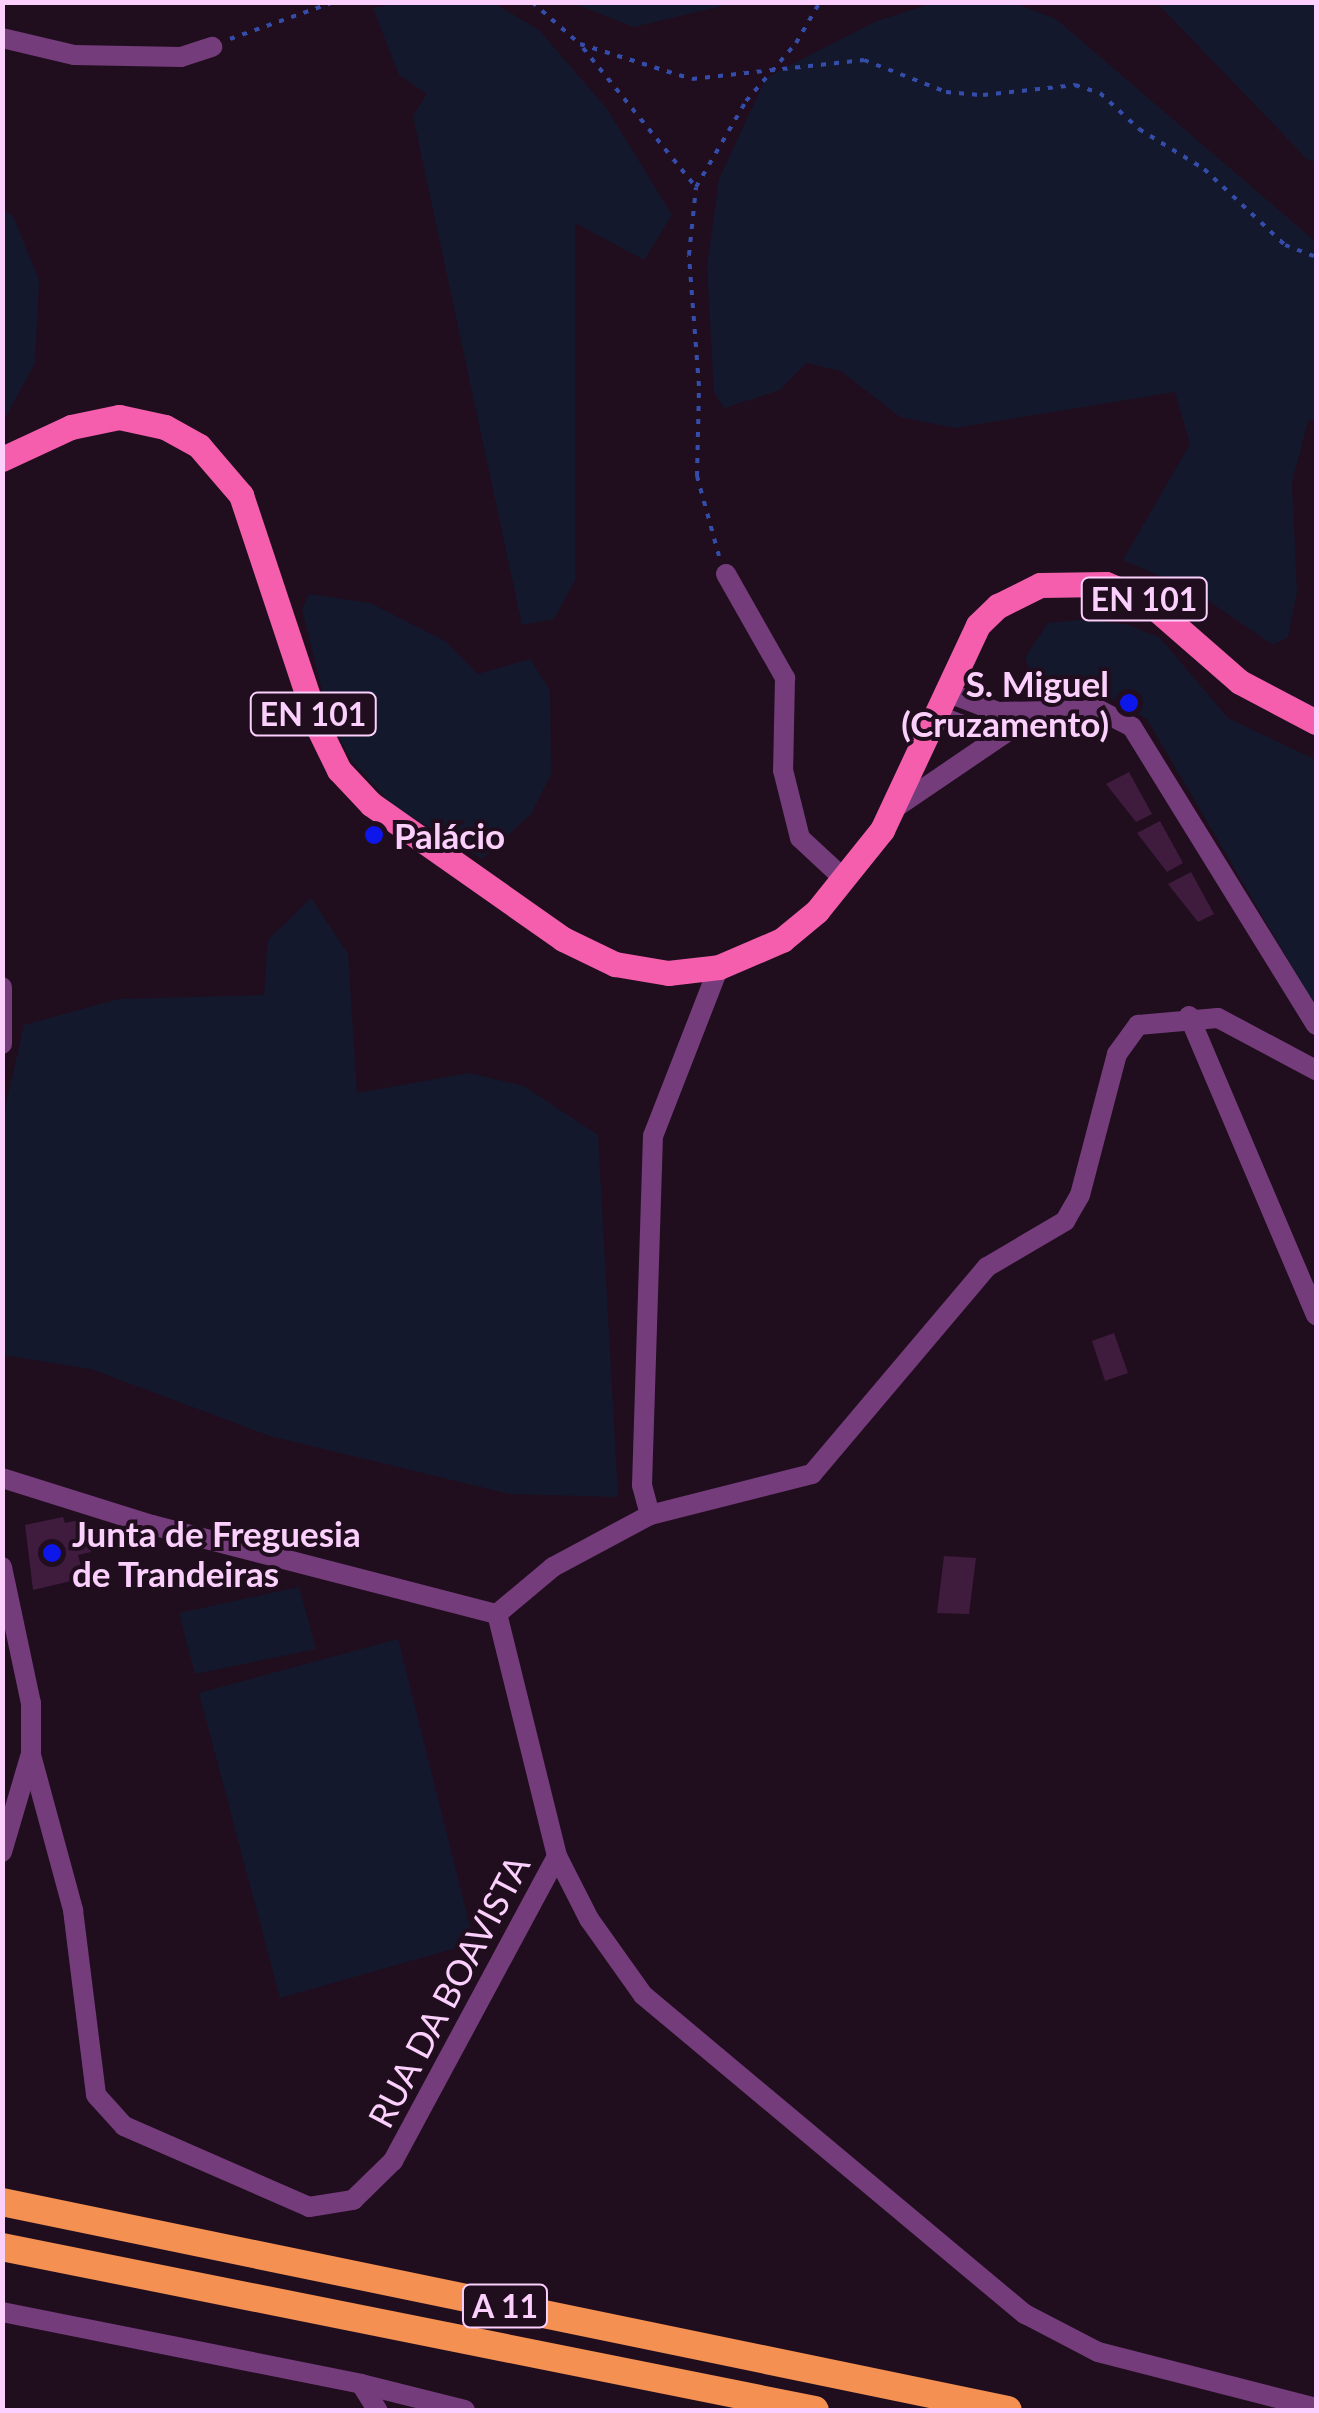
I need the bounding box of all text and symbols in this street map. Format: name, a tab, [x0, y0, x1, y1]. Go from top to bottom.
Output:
road number: EN 101	[1079, 572, 1209, 626]
place label: S. Miguel (Cruzamento)	[901, 662, 1109, 744]
road number: EN 101	[248, 687, 378, 741]
marker: S. Miguel (Cruzamento)	[1118, 692, 1140, 714]
place label: Palácio	[394, 814, 505, 856]
marker: Palácio	[363, 824, 385, 846]
place label: Junta de Freguesia de Trandeiras	[72, 1512, 361, 1594]
marker: Junta de Freguesia de Trandeiras	[41, 1542, 63, 1564]
street label: RUA DA BOAVISTA	[358, 1847, 538, 2135]
road number: A 11	[460, 2279, 550, 2333]

